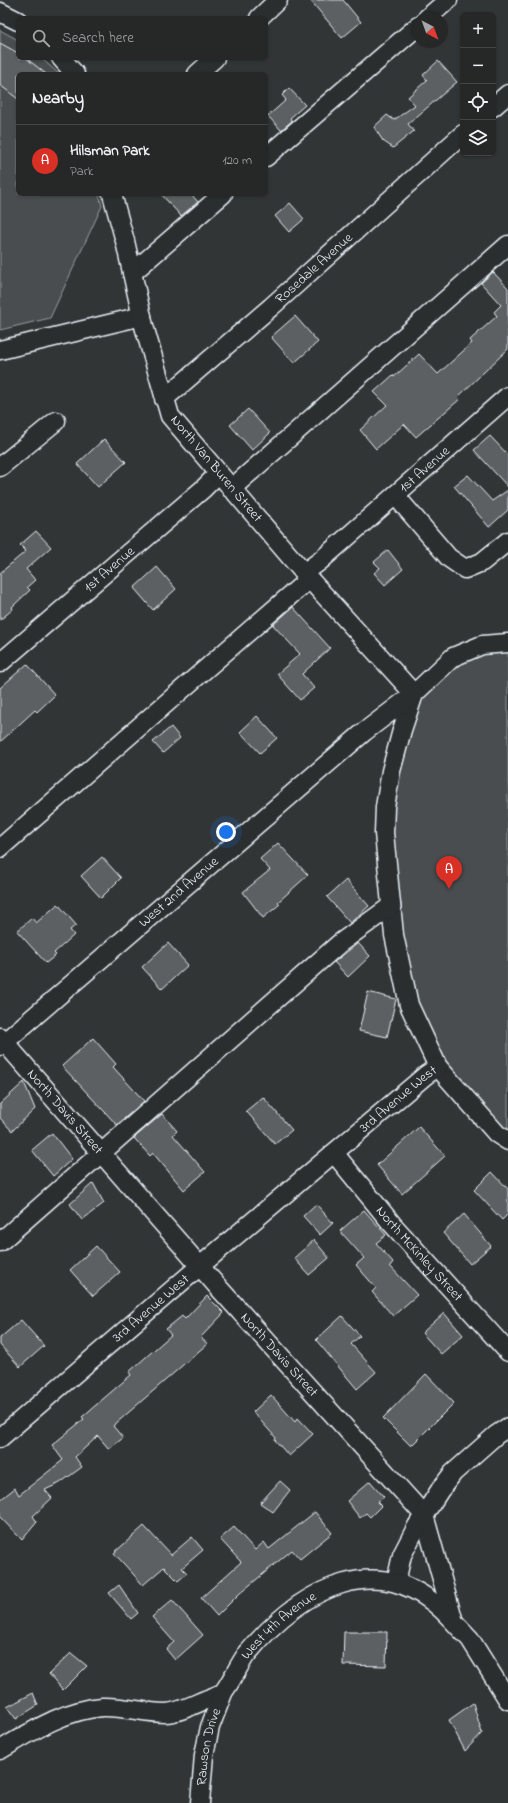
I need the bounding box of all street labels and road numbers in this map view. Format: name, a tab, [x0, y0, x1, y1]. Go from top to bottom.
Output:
street label: Rosedale Avenue	[271, 227, 358, 309]
street label: North Van Buren Street	[165, 411, 267, 527]
street label: 1st Avenue	[394, 441, 455, 498]
street label: 1st Avenue	[79, 541, 140, 597]
street label: West 2nd Avenue	[134, 851, 224, 932]
street label: 3rd Avenue West	[355, 1060, 441, 1138]
street label: North Davis Street	[22, 1064, 109, 1159]
street label: North McKinley Street	[371, 1201, 468, 1306]
street label: 3rd Avenue West	[108, 1269, 194, 1347]
street label: North Davis Street	[235, 1308, 323, 1402]
street label: West 4th Avenue	[236, 1586, 321, 1664]
street label: Rawson Drive	[191, 1704, 227, 1786]

